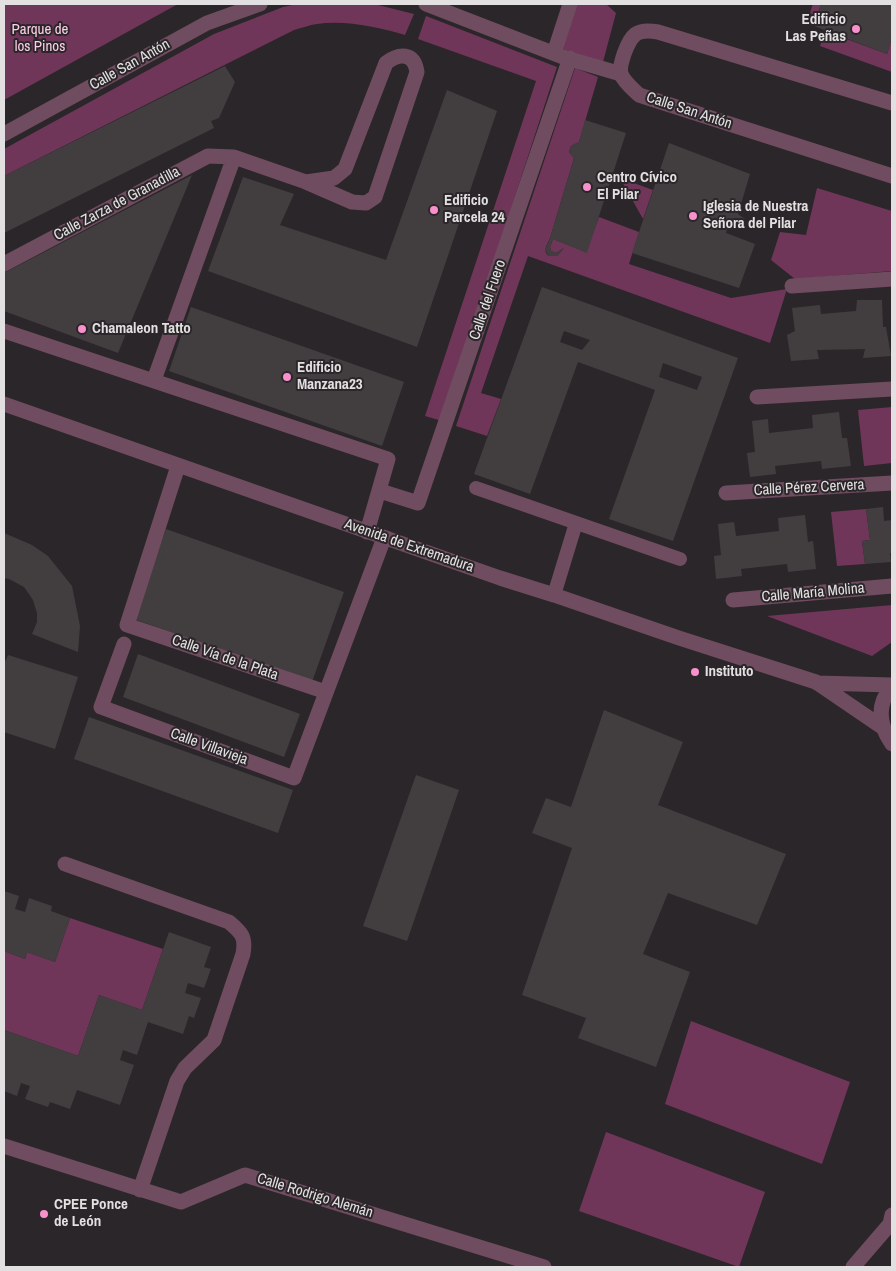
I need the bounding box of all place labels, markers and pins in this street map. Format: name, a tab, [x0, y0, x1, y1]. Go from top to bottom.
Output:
place label: Edificio Las Peñas	[785, 11, 846, 46]
marker: Edificio Las Peñas	[850, 23, 862, 35]
place label: Centro Cívico El Pilar	[597, 169, 677, 204]
marker: Centro Cívico El Pilar	[581, 181, 593, 193]
place label: Edificio Parcela 24	[444, 192, 505, 227]
place label: Iglesia de Nuestra Señora del Pilar	[703, 198, 808, 233]
marker: Edificio Parcela 24	[428, 204, 440, 216]
marker: Iglesia de Nuestra Señora del Pilar	[687, 210, 699, 222]
place label: Chamaleon Tatto	[92, 320, 191, 338]
marker: Chamaleon Tatto	[76, 323, 88, 335]
place label: Edificio Manzana23	[297, 359, 363, 394]
marker: Edificio Manzana23	[281, 371, 293, 383]
place label: Instituto	[705, 663, 754, 681]
marker: Instituto	[689, 666, 701, 678]
place label: CPEE Ponce de León	[54, 1196, 128, 1231]
marker: CPEE Ponce de León	[38, 1208, 50, 1220]

